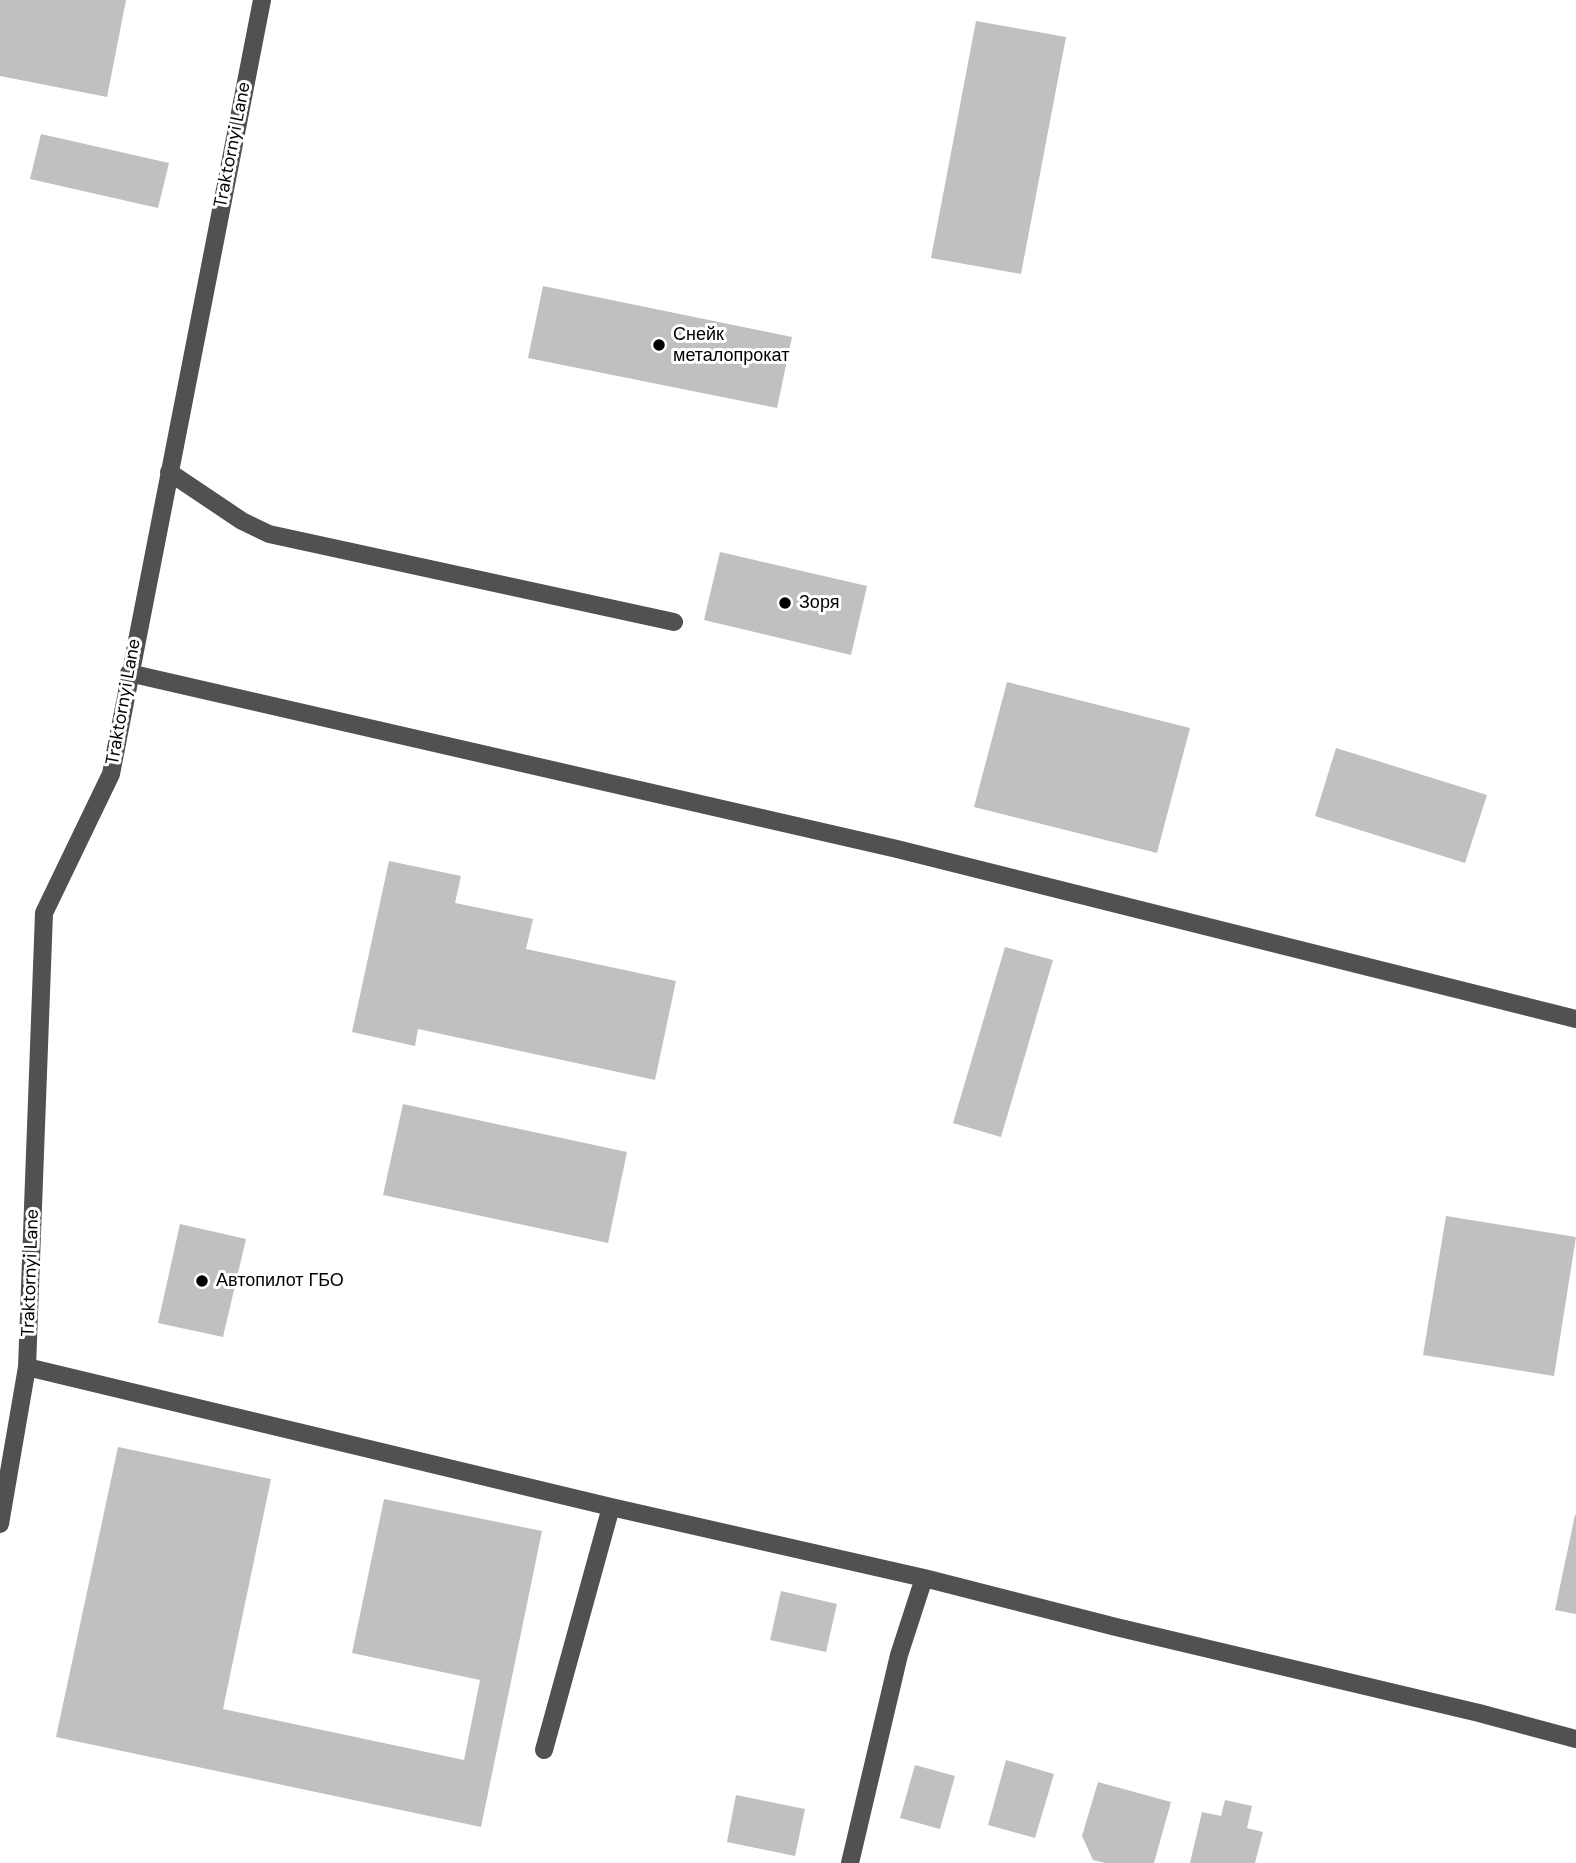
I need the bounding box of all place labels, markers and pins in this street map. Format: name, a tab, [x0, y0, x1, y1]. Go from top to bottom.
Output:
place label: Снейк металопрокат	[673, 324, 789, 366]
marker: Снейк металопрокат	[651, 337, 667, 353]
place label: Зоря	[799, 592, 839, 614]
marker: Зоря	[777, 595, 793, 611]
place label: Автопилот ГБО	[216, 1270, 344, 1292]
marker: Автопилот ГБО	[194, 1273, 210, 1289]

